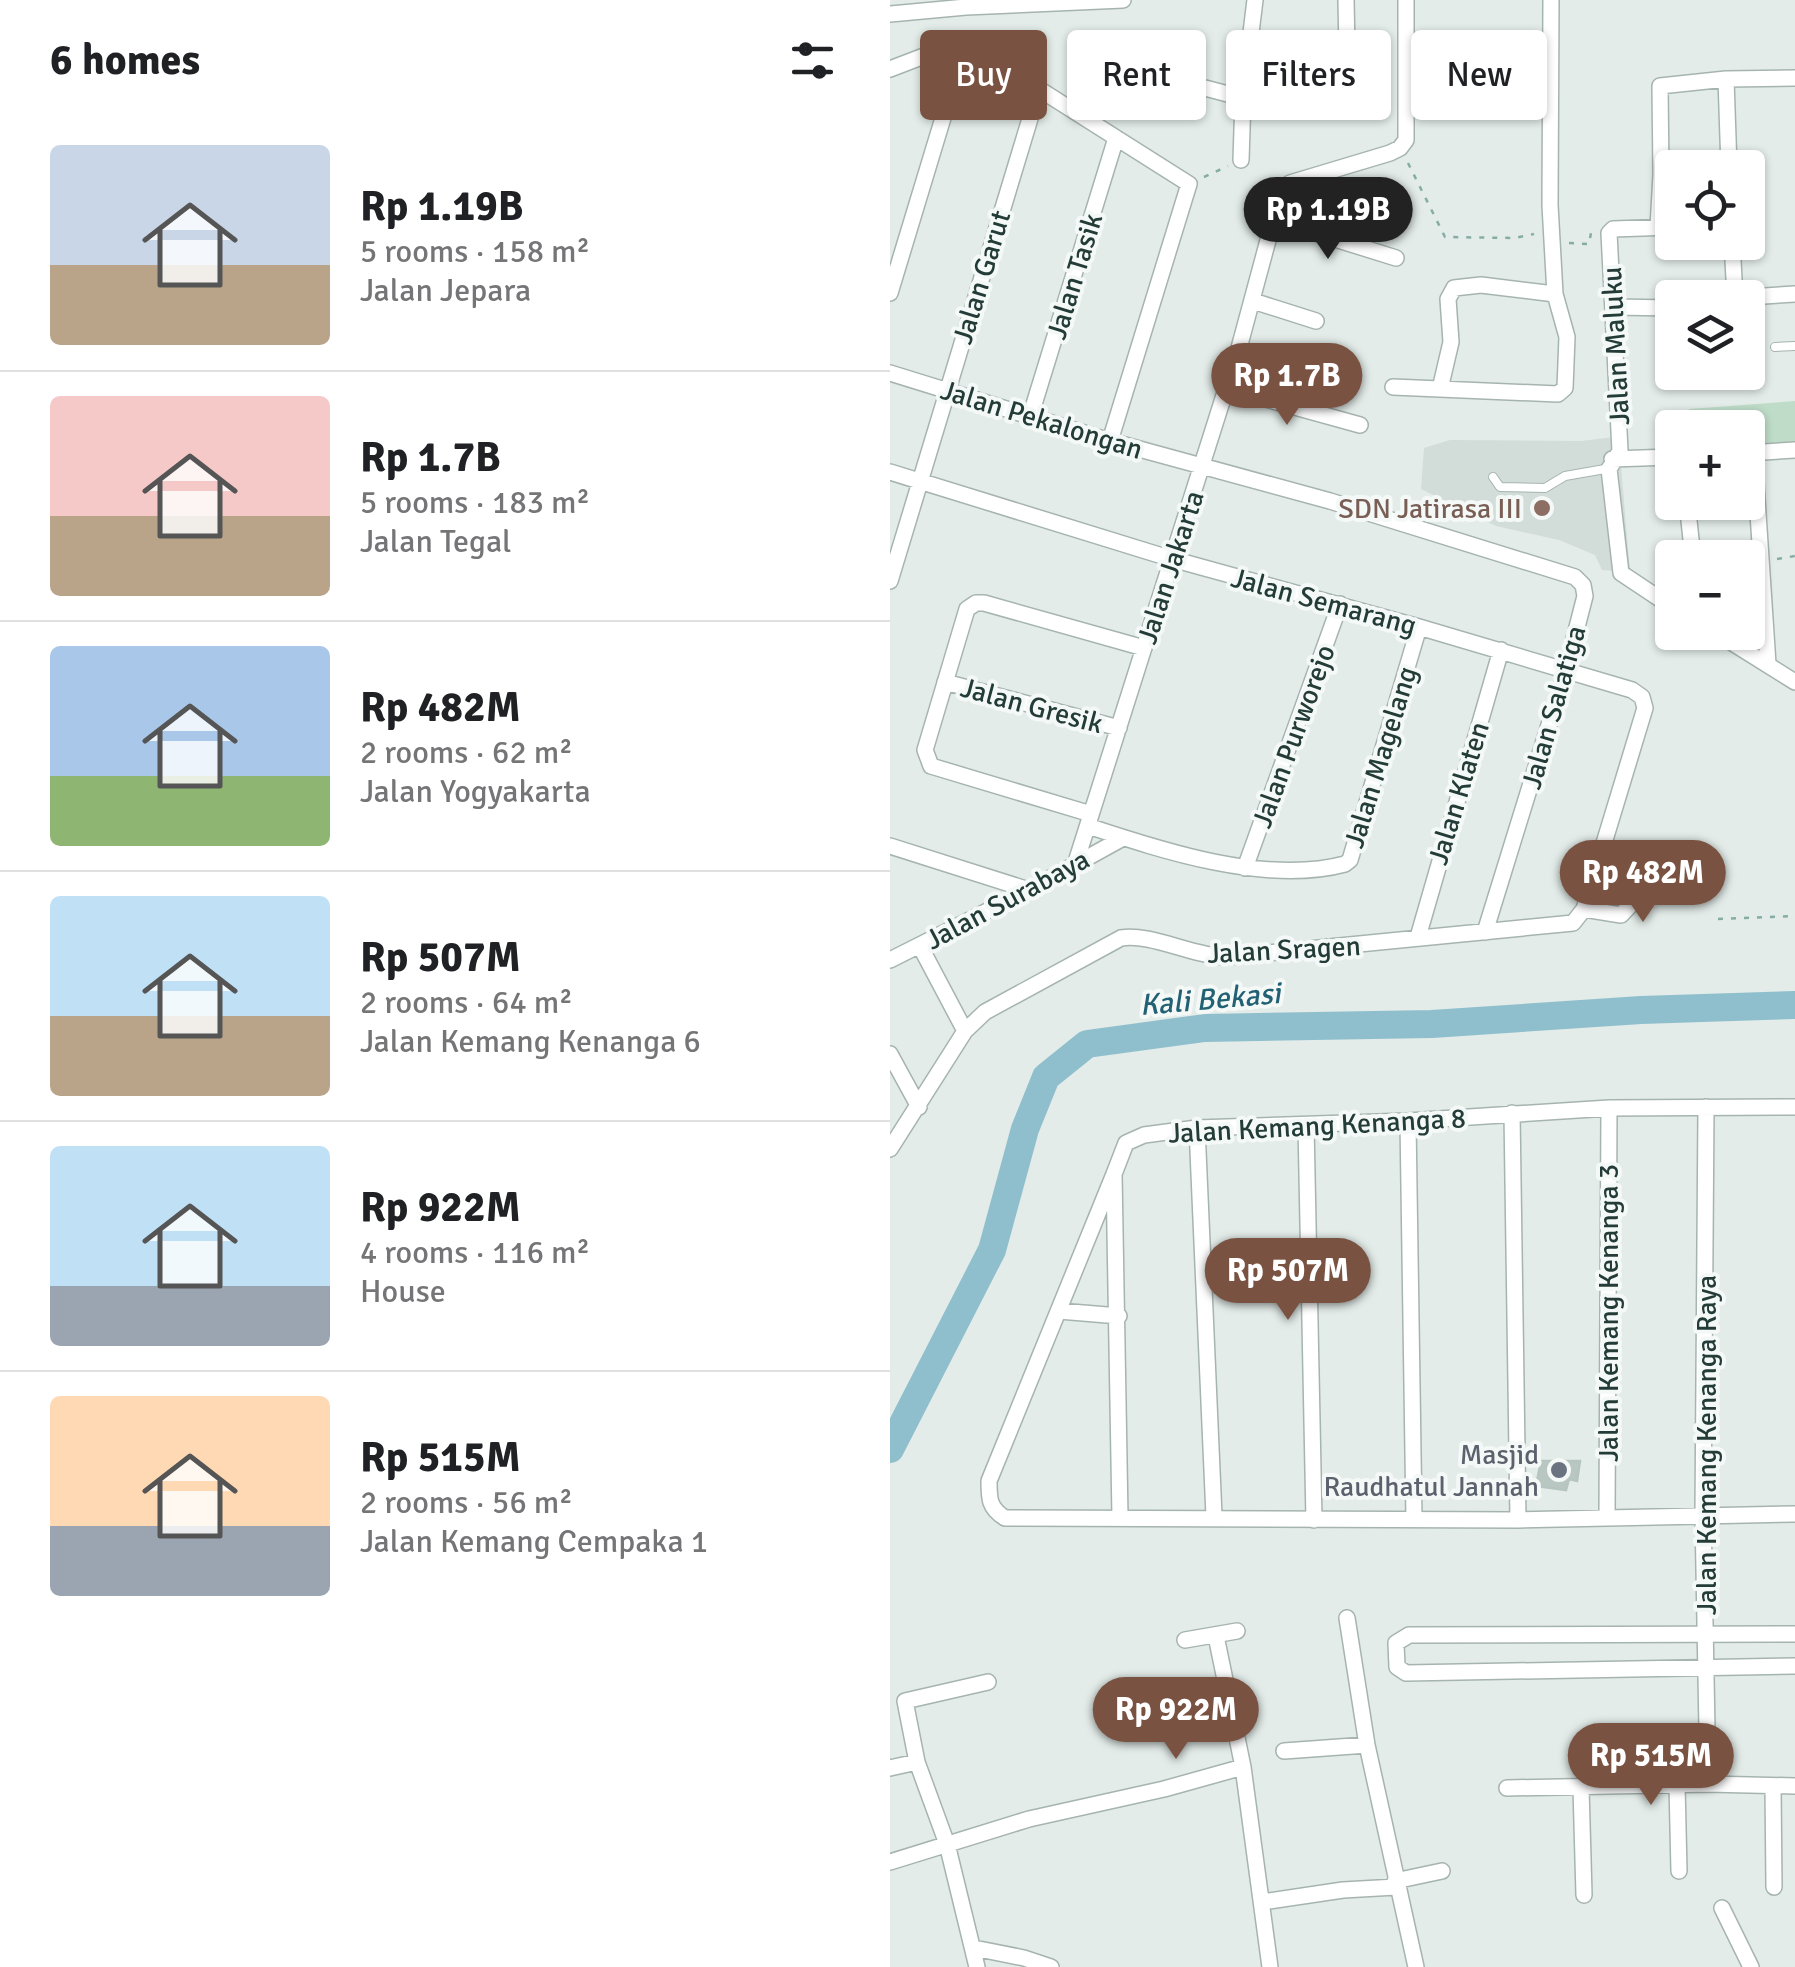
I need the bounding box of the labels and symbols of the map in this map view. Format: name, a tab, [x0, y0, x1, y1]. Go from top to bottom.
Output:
pin: Rp 1.19B	[1225, 177, 1431, 262]
street label: Jalan Garut	[946, 206, 1018, 348]
street label: Jalan Tasik	[1040, 209, 1110, 343]
street label: Jalan Maluku	[1595, 266, 1637, 426]
pin: Rp 1.7B	[1195, 343, 1379, 428]
street label: Jalan Pekalongan	[937, 373, 1147, 467]
street label: Jalan Jakarta	[1130, 486, 1212, 648]
place label: SDN Jatirasa III	[1338, 492, 1522, 526]
marker: SDN Jatirasa III	[1531, 497, 1553, 519]
street label: Jalan Semarang	[1227, 561, 1420, 643]
street label: Jalan Salatiga	[1514, 622, 1594, 793]
street label: Jalan Purworejo	[1245, 640, 1343, 832]
street label: Jalan Magelang	[1337, 662, 1425, 852]
street label: Jalan Gresik	[957, 671, 1106, 741]
street label: Jalan Klaten	[1421, 718, 1497, 869]
pin: Rp 482M	[1551, 840, 1735, 925]
street label: Jalan Surabaya	[920, 842, 1095, 957]
street label: Jalan Sragen	[1206, 929, 1362, 971]
water label: Kali Bekasi	[1138, 975, 1285, 1024]
street label: Jalan Kemang Kenanga 8	[1167, 1101, 1467, 1151]
street label: Jalan Kemang Kenanga 3	[1592, 1164, 1626, 1462]
pin: Rp 507M	[1196, 1238, 1380, 1323]
street label: Jalan Kemang Kenanga Raya	[1690, 1275, 1724, 1615]
place label: Masjid Raudhatul Jannah	[1323, 1438, 1539, 1504]
marker: Masjid Raudhatul Jannah	[1548, 1459, 1570, 1481]
pin: Rp 922M	[1084, 1677, 1268, 1762]
pin: Rp 515M	[1559, 1723, 1743, 1808]

